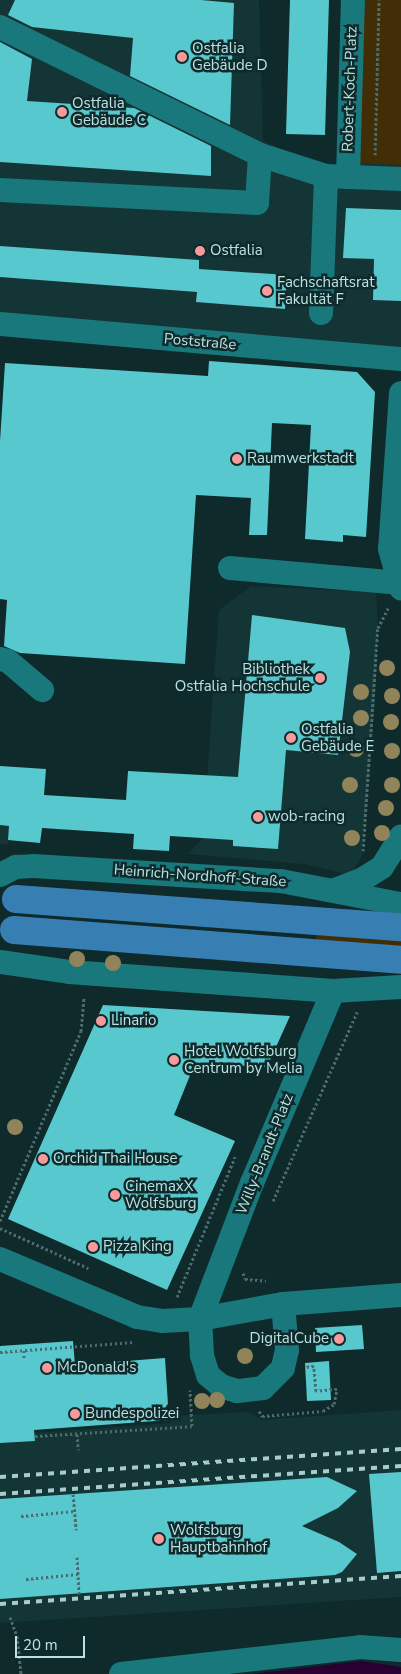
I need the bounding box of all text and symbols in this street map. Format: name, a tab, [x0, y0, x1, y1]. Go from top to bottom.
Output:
street label: Robert-Koch-Platz	[339, 26, 361, 152]
place label: Ostfalia Gebäude D	[192, 39, 268, 74]
marker: Ostfalia Gebäude D	[176, 51, 188, 63]
place label: Ostfalia Gebäude C	[72, 94, 147, 129]
marker: Ostfalia Gebäude C	[56, 106, 68, 118]
place label: Ostfalia	[210, 242, 263, 260]
marker: Ostfalia	[194, 245, 206, 257]
place label: Fachschaftsrat Fakultät F	[277, 273, 375, 308]
marker: Fachschaftsrat Fakultät F	[261, 285, 273, 297]
street label: Poststraße	[163, 330, 237, 354]
place label: Raumwerkstadt	[247, 450, 354, 468]
marker: Raumwerkstadt	[231, 453, 243, 465]
place label: Bibliothek Ostfalia Hochschule	[175, 660, 310, 695]
marker: Bibliothek Ostfalia Hochschule	[314, 672, 326, 684]
place label: Ostfalia Gebäude E	[301, 720, 374, 755]
marker: Ostfalia Gebäude E	[285, 732, 297, 744]
place label: wob-racing	[268, 808, 345, 826]
marker: wob-racing	[252, 811, 264, 823]
street label: Heinrich-Nordhoff-Straße	[113, 861, 287, 891]
place label: Linario	[111, 1012, 156, 1030]
marker: Linario	[95, 1015, 107, 1027]
place label: Hotel Wolfsburg Centrum by Melia	[184, 1042, 303, 1077]
marker: Hotel Wolfsburg Centrum by Melia	[168, 1054, 180, 1066]
street label: Willy-Brandt-Platz	[233, 1091, 297, 1217]
place label: Orchid Thai House	[53, 1150, 178, 1168]
marker: Orchid Thai House	[37, 1153, 49, 1165]
place label: CinemaxX Wolfsburg	[125, 1177, 197, 1212]
marker: CinemaxX Wolfsburg	[109, 1189, 121, 1201]
place label: Pizza King	[103, 1238, 172, 1256]
marker: Pizza King	[87, 1241, 99, 1253]
place label: DigitalCube	[250, 1330, 329, 1348]
marker: DigitalCube	[333, 1333, 345, 1345]
place label: McDonald's	[57, 1359, 136, 1377]
marker: McDonald's	[41, 1362, 53, 1374]
place label: Bundespolizei	[85, 1405, 179, 1423]
marker: Bundespolizei	[69, 1408, 81, 1420]
place label: Wolfsburg Hauptbahnhof	[170, 1521, 267, 1556]
marker: Wolfsburg Hauptbahnhof	[152, 1532, 166, 1546]
scale bar	[18, 1626, 88, 1658]
text: 20 m	[23, 1635, 58, 1655]

